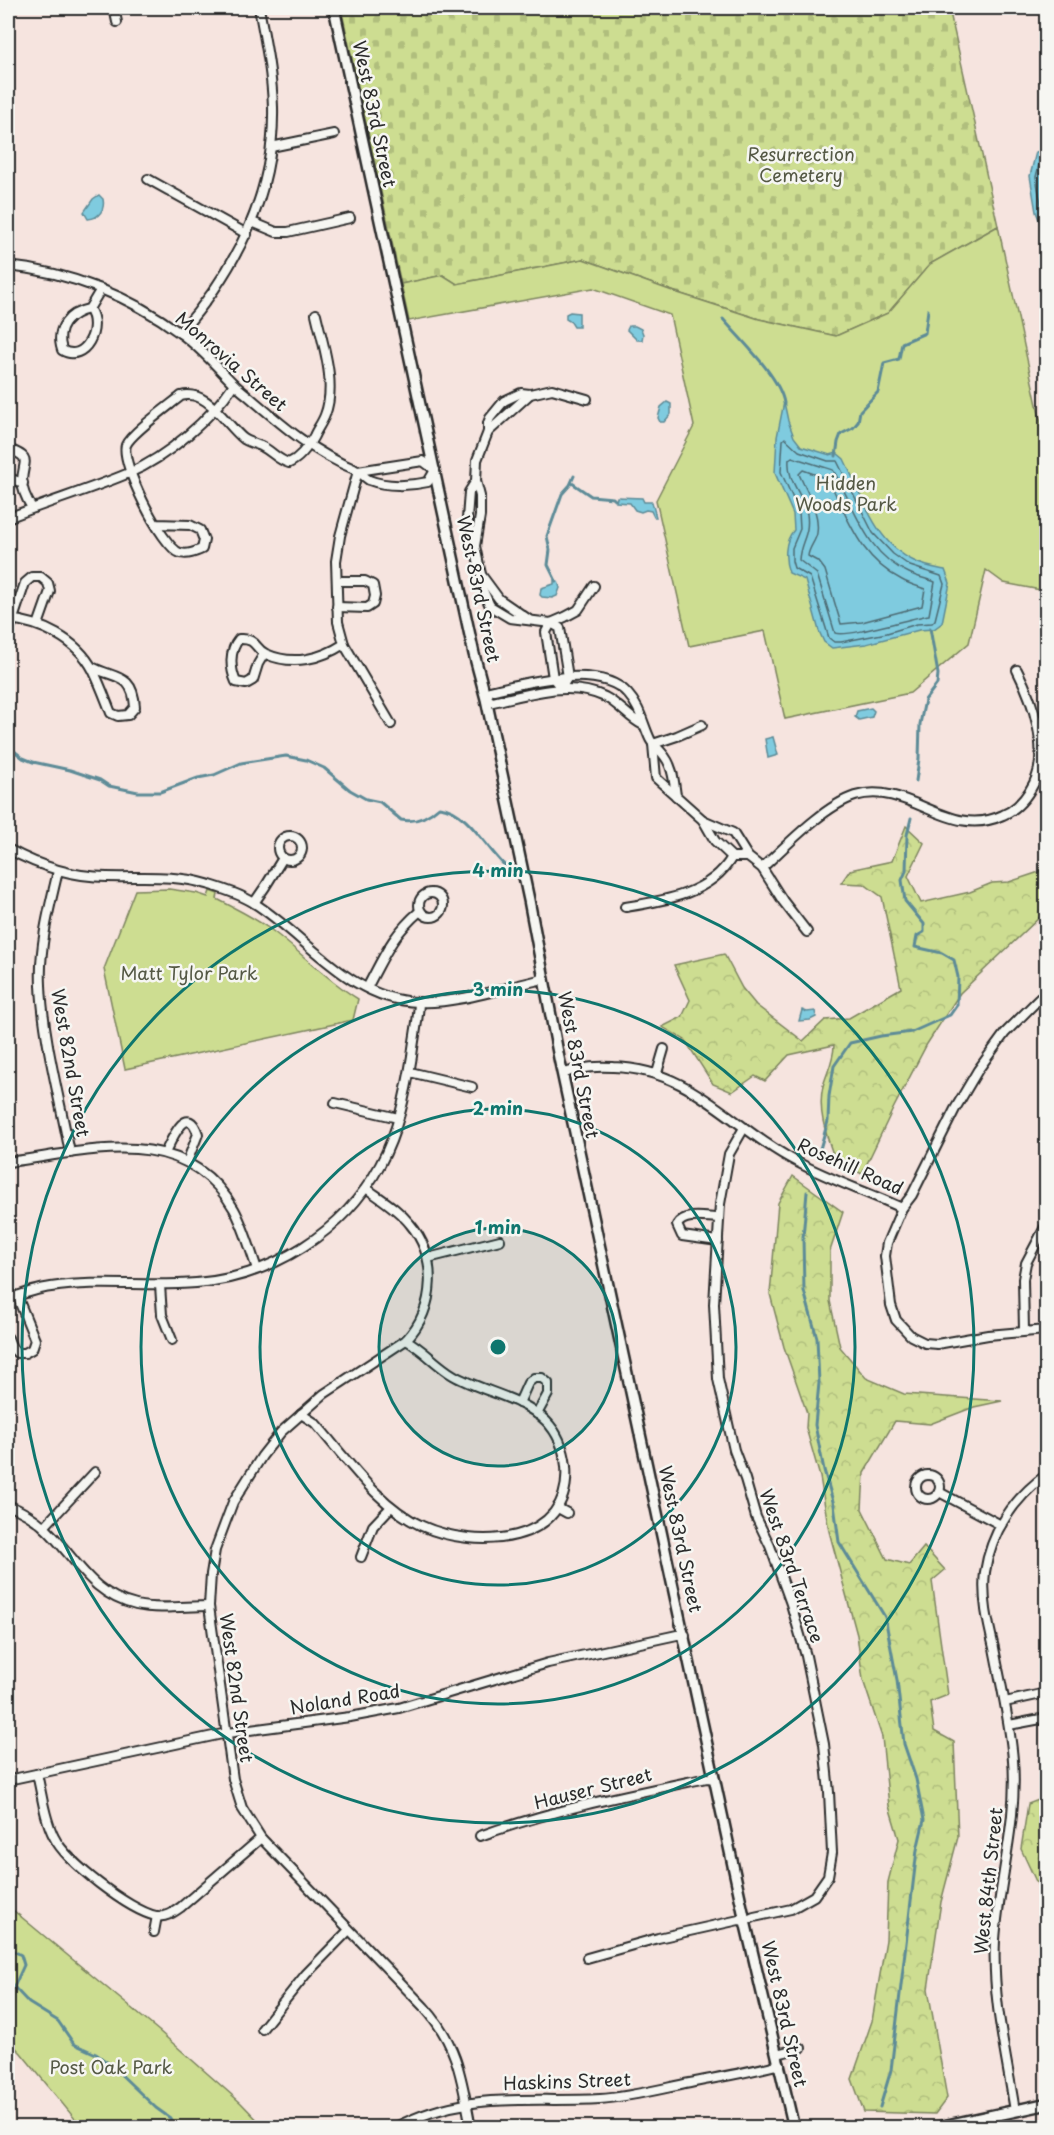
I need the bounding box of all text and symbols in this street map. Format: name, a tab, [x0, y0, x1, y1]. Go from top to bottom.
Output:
street label: West 83rd Street	[347, 38, 404, 190]
park label: Resurrection Cemetery	[747, 140, 855, 188]
street label: Monrovia Street	[170, 305, 294, 417]
park label: Hidden Woods Park	[795, 469, 897, 517]
street label: West 83rd Street	[451, 513, 508, 665]
text: 4 min	[472, 856, 524, 883]
park label: Matt Tylor Park	[120, 959, 258, 986]
text: 3 min	[473, 975, 523, 1002]
street label: West 82nd Street	[45, 986, 98, 1139]
street label: West 83rd Street	[552, 989, 607, 1141]
text: 2 min	[473, 1094, 523, 1121]
street label: Rosehill Road	[793, 1130, 908, 1201]
text: 1 min	[475, 1213, 521, 1240]
centre of rings	[488, 1337, 508, 1357]
street label: West 83rd Street	[653, 1463, 710, 1615]
street label: West 83rd Terrace	[753, 1485, 831, 1646]
street label: West 82nd Street	[214, 1611, 261, 1764]
street label: Noland Road	[288, 1676, 402, 1721]
street label: Hauser Street	[531, 1760, 654, 1815]
street label: West 84th Street	[966, 1806, 1009, 1956]
street label: West 83rd Street	[756, 1938, 815, 2089]
park label: Post Oak Park	[50, 2053, 172, 2080]
street label: Haskins Street	[503, 2065, 631, 2096]

